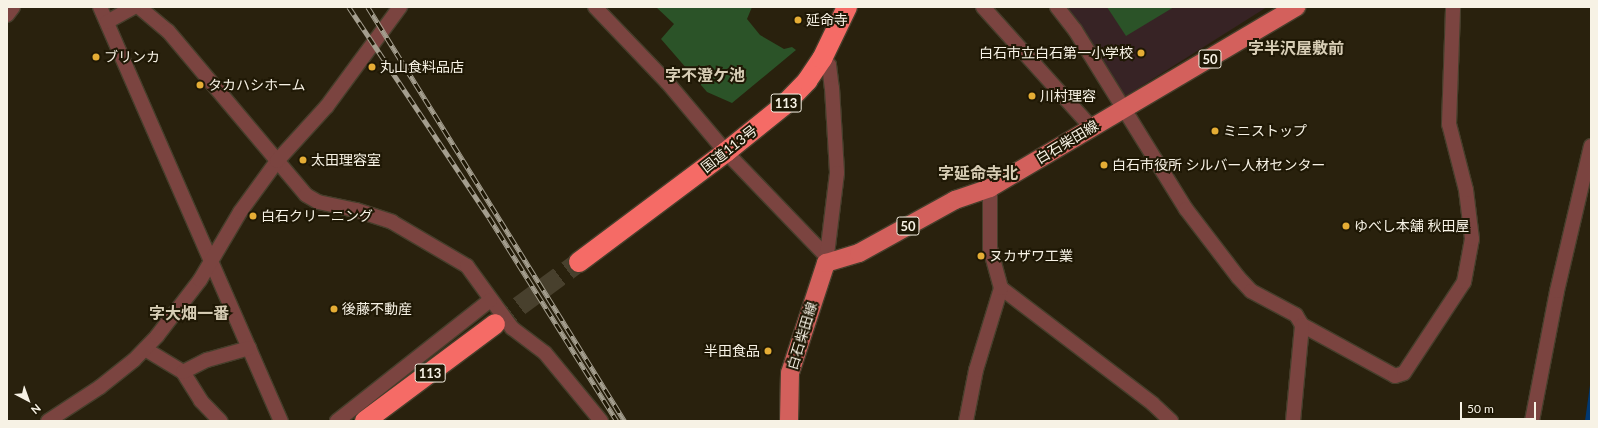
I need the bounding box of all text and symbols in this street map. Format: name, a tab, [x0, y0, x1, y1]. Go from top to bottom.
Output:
place label: 延命寺	[806, 12, 848, 28]
marker: 延命寺	[793, 15, 803, 25]
district label: 字半沢屋敷前	[1248, 38, 1344, 58]
place label: 白石市立白石第一小学校	[979, 45, 1133, 61]
marker: 白石市立白石第一小学校	[1136, 48, 1146, 58]
road number: 50	[1198, 48, 1222, 70]
place label: ブリンカ	[104, 49, 160, 65]
marker: ブリンカ	[91, 52, 101, 62]
place label: 丸山食料品店	[380, 59, 464, 75]
marker: 丸山食料品店	[367, 62, 377, 72]
district label: 字不澄ケ池	[665, 65, 745, 85]
place label: タカハシホーム	[208, 77, 306, 93]
marker: タカハシホーム	[195, 80, 205, 90]
place label: 川村理容	[1040, 88, 1096, 104]
marker: 川村理容	[1027, 91, 1037, 101]
road number: 113	[770, 92, 802, 114]
street label: 白石柴田線	[1033, 117, 1101, 167]
street label: 国道113号	[698, 122, 760, 176]
place label: ミニストップ	[1223, 123, 1307, 139]
marker: ミニストップ	[1210, 126, 1220, 136]
place label: 太田理容室	[311, 152, 381, 168]
marker: 太田理容室	[298, 155, 308, 165]
place label: 白石市役所 シルバー人材センター	[1112, 157, 1326, 173]
marker: 白石市役所 シルバー人材センター	[1099, 160, 1109, 170]
district label: 字延命寺北	[938, 163, 1018, 183]
place label: 白石クリーニング	[261, 208, 373, 224]
marker: 白石クリーニング	[248, 211, 258, 221]
road number: 50	[896, 215, 920, 237]
place label: ゆべし本舗 秋田屋	[1354, 218, 1470, 234]
marker: ゆべし本舗 秋田屋	[1341, 221, 1351, 231]
place label: ヌカザワ工業	[989, 248, 1073, 264]
marker: ヌカザワ工業	[976, 251, 986, 261]
street label: 白石柴田線	[784, 300, 820, 372]
place label: 後藤不動産	[342, 301, 412, 317]
district label: 字大畑一番	[149, 303, 229, 323]
marker: 後藤不動産	[329, 304, 339, 314]
place label: 半田食品	[704, 343, 760, 359]
marker: 半田食品	[763, 346, 773, 356]
road number: 113	[414, 362, 446, 384]
north arrow	[8, 380, 48, 420]
scale bar	[1462, 394, 1538, 420]
text: 50 m	[1467, 401, 1494, 416]
text: N	[29, 402, 44, 417]

